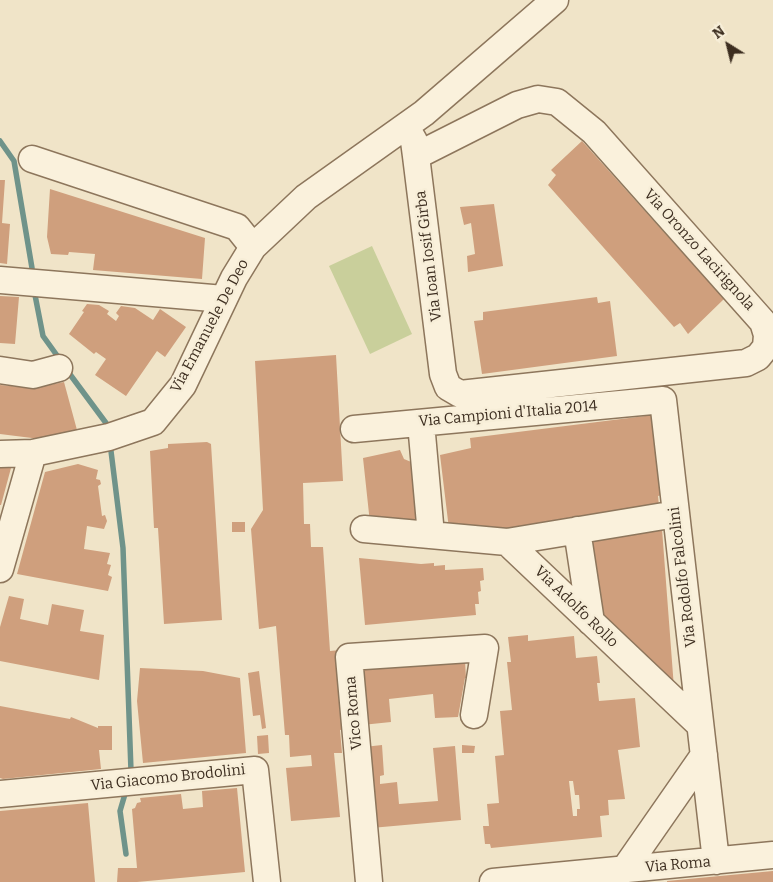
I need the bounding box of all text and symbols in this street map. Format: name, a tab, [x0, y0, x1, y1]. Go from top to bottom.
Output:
north arrow	[703, 20, 753, 70]
text: N	[710, 22, 728, 43]
street label: Via Oronzo Lacirignola	[640, 186, 758, 314]
street label: Via Ioan Iosif Girba	[412, 189, 446, 323]
street label: Via Emanuele De Deo	[167, 256, 253, 396]
street label: Via Campioni d'Italia 2014	[418, 397, 598, 431]
street label: Via Rodolfo Falcolini	[665, 506, 701, 648]
street label: Via Adolfo Rollo	[530, 562, 622, 652]
street label: Vico Roma	[342, 675, 366, 751]
street label: Via Giacomo Brodolini	[90, 761, 246, 795]
street label: Via Roma	[644, 853, 712, 877]

